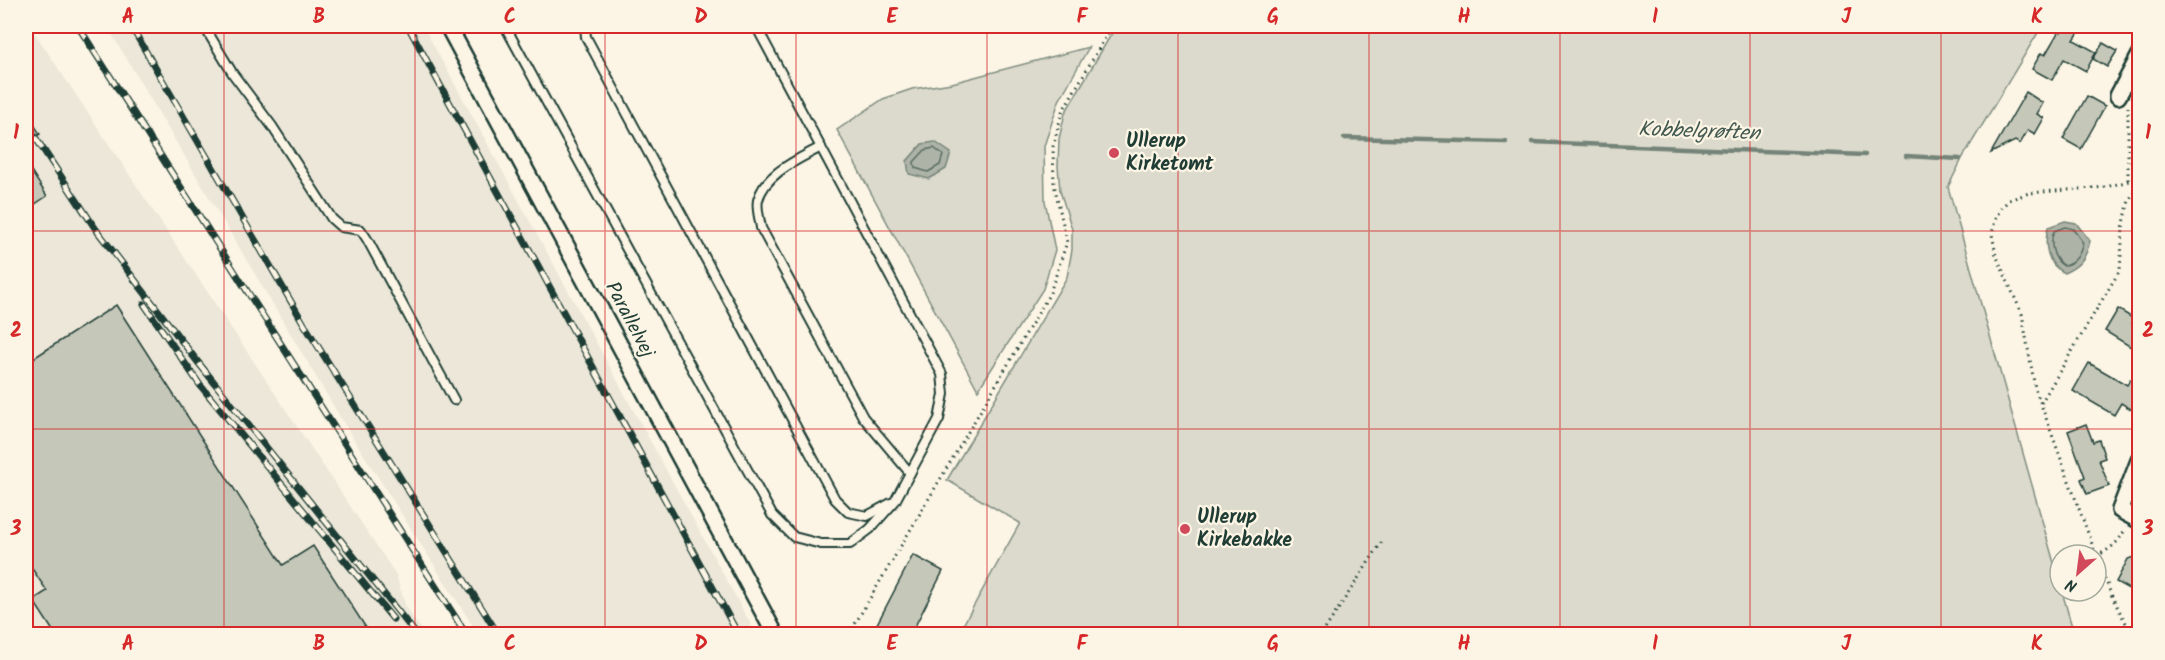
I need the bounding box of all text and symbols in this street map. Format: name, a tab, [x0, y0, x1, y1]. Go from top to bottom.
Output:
text: A	[122, 2, 134, 34]
text: B	[313, 2, 325, 34]
text: C	[504, 2, 516, 34]
text: D	[694, 2, 708, 34]
text: E	[886, 2, 898, 34]
text: F	[1077, 2, 1089, 34]
text: G	[1267, 2, 1279, 34]
text: H	[1457, 2, 1471, 34]
text: I	[1652, 2, 1658, 34]
text: J	[1841, 2, 1852, 34]
text: K	[2031, 2, 2043, 34]
water label: Kobbelgrøften	[1638, 113, 1762, 151]
text: 1	[13, 118, 19, 150]
text: 1	[2145, 118, 2151, 150]
place label: Ullerup Kirketomt	[1126, 126, 1215, 181]
marker: Ullerup Kirketomt	[1107, 146, 1121, 160]
street label: Parallelvej	[596, 276, 663, 365]
text: 2	[10, 316, 22, 348]
text: 2	[2142, 316, 2154, 348]
place label: Ullerup Kirkebakke	[1197, 502, 1292, 557]
text: 3	[10, 514, 22, 546]
text: 3	[2142, 514, 2154, 546]
marker: Ullerup Kirkebakke	[1178, 522, 1192, 536]
north arrow	[2048, 543, 2108, 603]
text: N	[2061, 572, 2082, 598]
text: A	[122, 629, 134, 660]
text: B	[313, 629, 325, 660]
text: C	[504, 629, 516, 660]
text: D	[694, 629, 708, 660]
text: E	[886, 629, 898, 660]
text: F	[1077, 629, 1089, 660]
text: G	[1267, 629, 1279, 660]
text: H	[1457, 629, 1471, 660]
text: I	[1652, 629, 1658, 660]
text: J	[1841, 629, 1852, 660]
text: K	[2031, 629, 2043, 660]

